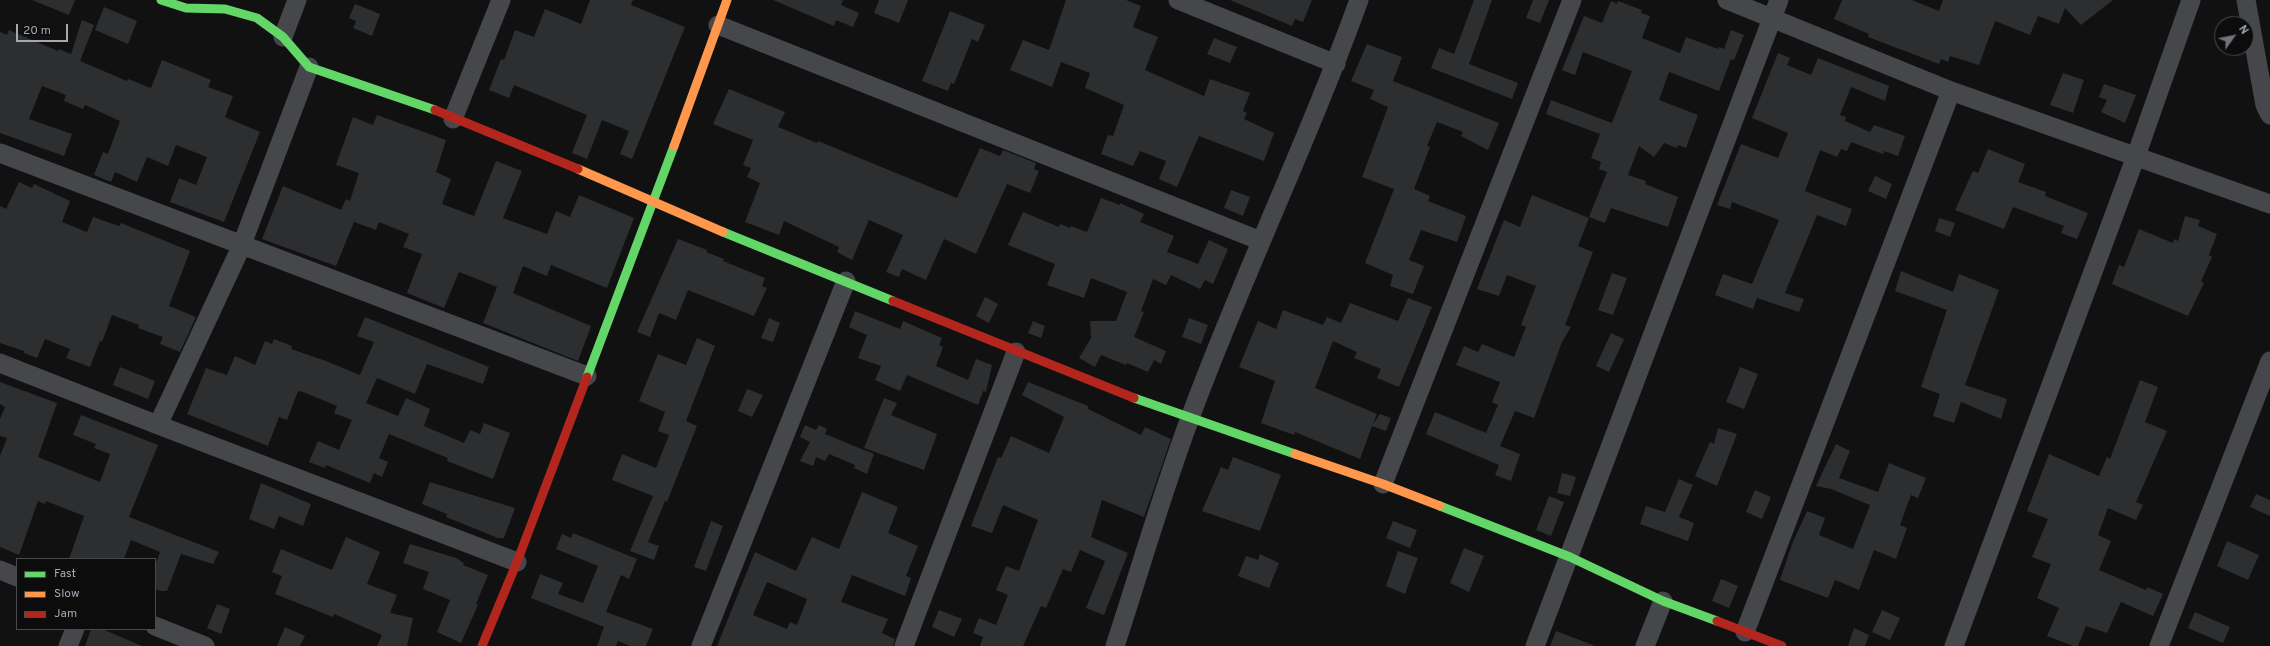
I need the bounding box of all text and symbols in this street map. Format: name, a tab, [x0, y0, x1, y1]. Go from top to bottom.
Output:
scale bar	[18, 16, 70, 42]
north arrow	[2214, 16, 2254, 56]
text: 20 m	[23, 23, 51, 39]
text: N	[2235, 23, 2251, 37]
legend	[16, 558, 156, 630]
text: Fast	[54, 566, 76, 582]
text: Slow	[54, 586, 80, 602]
text: Jam	[54, 606, 77, 622]

